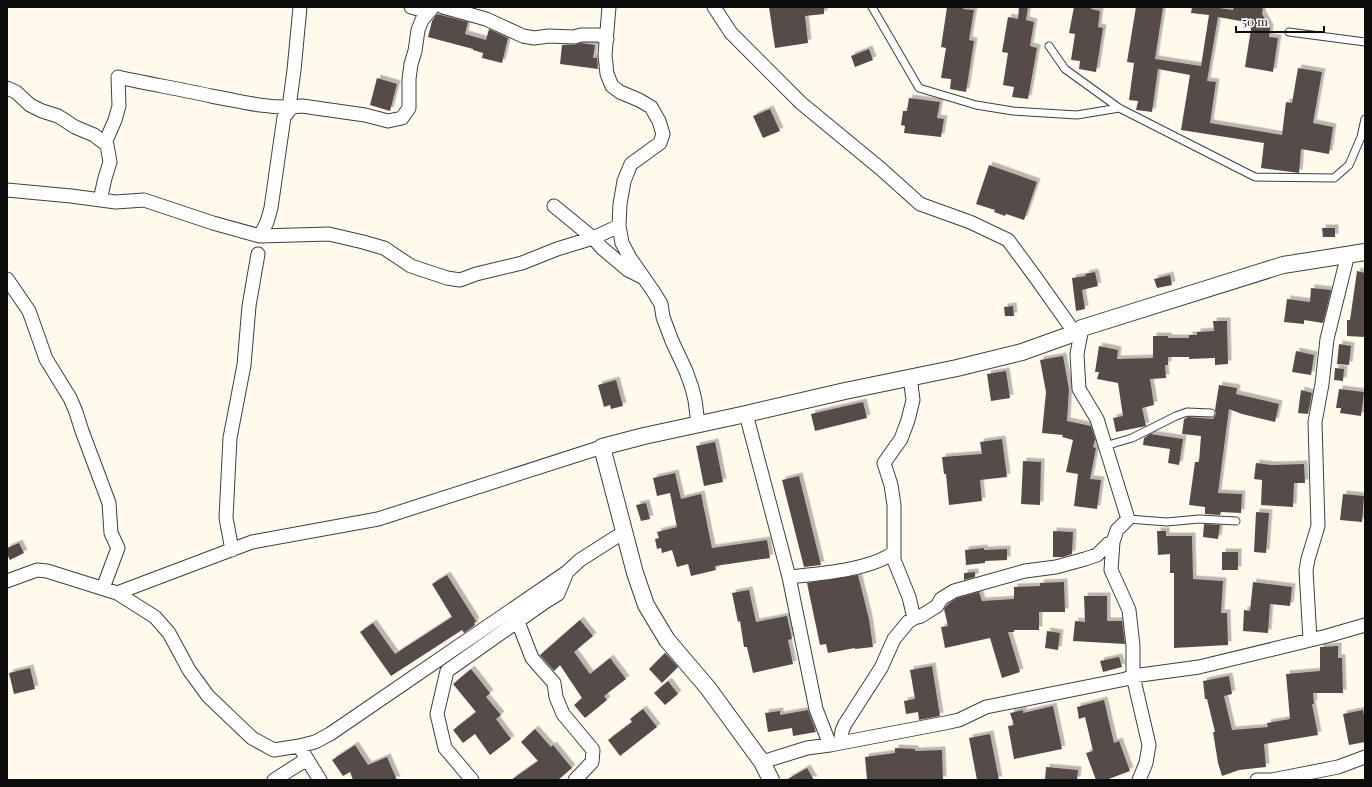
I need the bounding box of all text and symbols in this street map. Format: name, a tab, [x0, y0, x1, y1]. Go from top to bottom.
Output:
scale bar	[1236, 8, 1324, 34]
text: 50 m	[1242, 13, 1268, 29]

